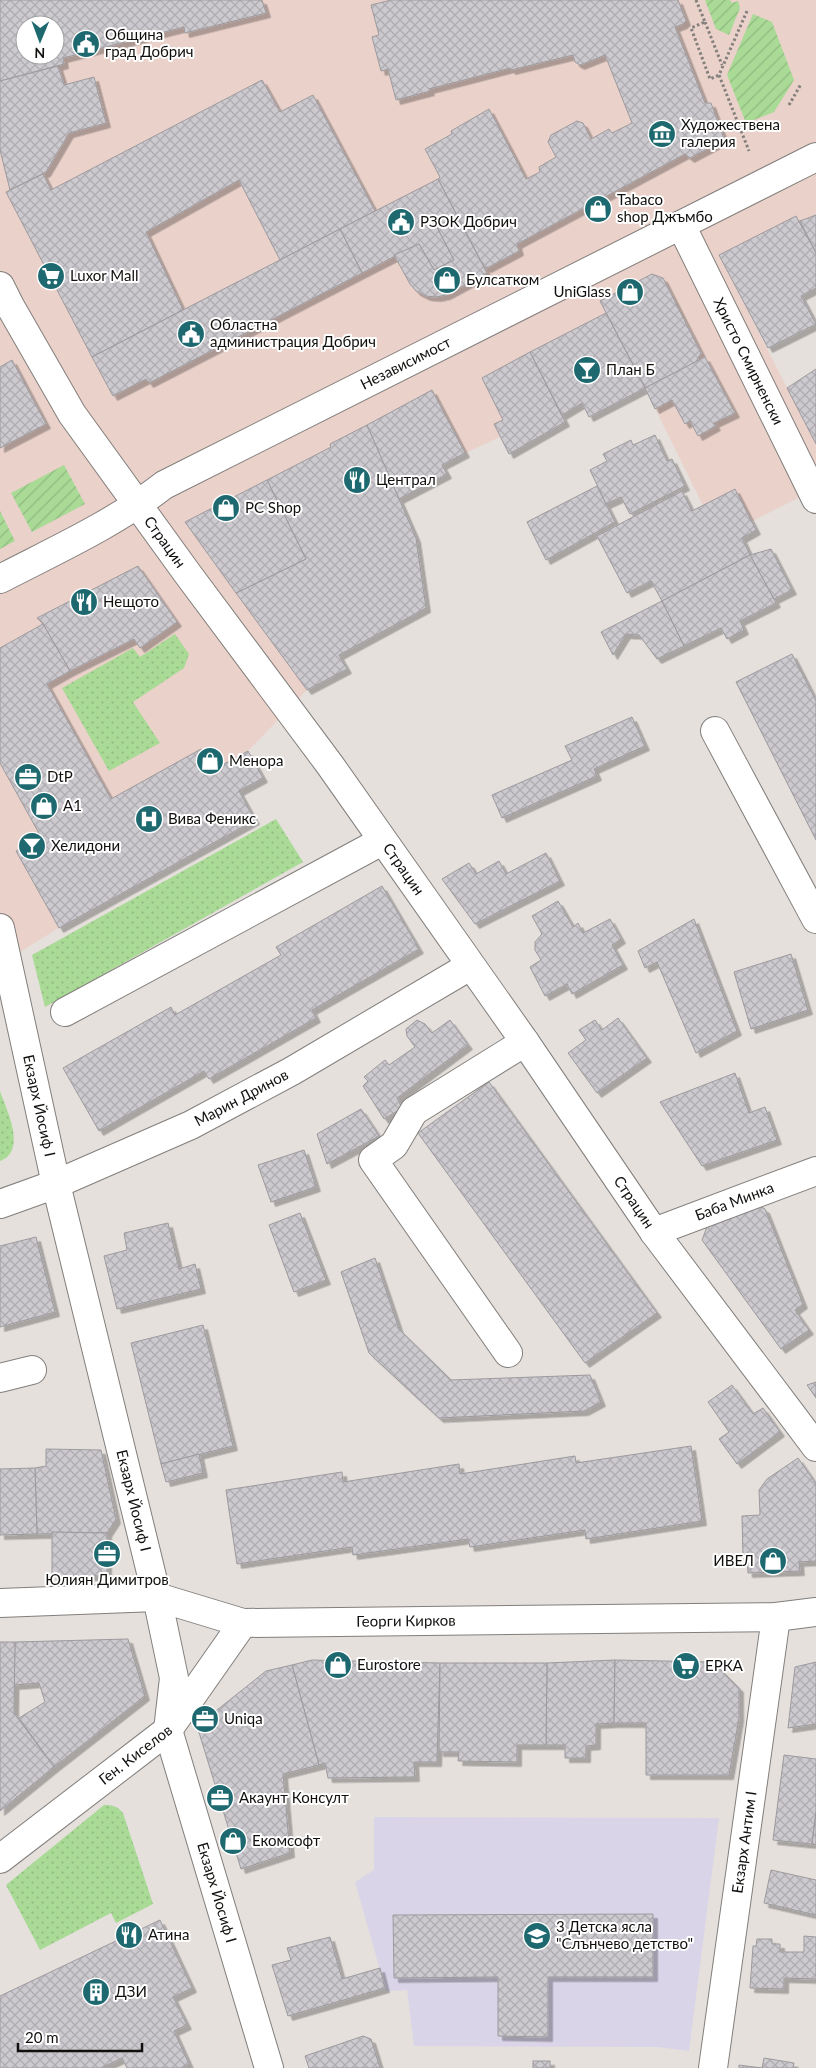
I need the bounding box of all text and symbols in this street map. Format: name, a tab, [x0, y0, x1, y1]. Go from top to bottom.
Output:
north arrow	[15, 15, 65, 65]
place label: Община град Добрич	[105, 25, 194, 60]
public building icon: Община град Добрич	[71, 29, 101, 59]
text: N	[34, 45, 45, 62]
place label: Художествена галерия	[681, 115, 780, 150]
museum icon: Художествена галерия	[647, 119, 677, 149]
place label: Tabaco shop Джъмбо	[617, 190, 713, 225]
shop icon: Tabaco shop Джъмбо	[583, 194, 613, 224]
public building icon: РЗОК Добрич	[386, 207, 416, 237]
place label: РЗОК Добрич	[420, 212, 517, 230]
supermarket icon: Luxor Mall	[36, 261, 66, 291]
shop icon: Булсатком	[432, 265, 462, 295]
place label: Luxor Mall	[70, 266, 139, 284]
place label: Булсатком	[466, 270, 539, 288]
shop icon: UniGlass	[615, 277, 645, 307]
place label: UniGlass	[553, 282, 611, 300]
street label: Христо Смирненски	[710, 294, 788, 427]
place label: Областна администрация Добрич	[210, 315, 376, 350]
public building icon: Областна администрация Добрич	[176, 319, 206, 349]
street label: Независимост	[357, 332, 454, 393]
bar icon: План Б	[572, 355, 602, 385]
place label: План Б	[606, 360, 655, 378]
restaurant icon: Централ	[342, 465, 372, 495]
place label: Централ	[376, 470, 436, 488]
shop icon: PC Shop	[211, 493, 241, 523]
place label: PC Shop	[245, 498, 301, 516]
street label: Страцин	[141, 512, 190, 571]
restaurant icon: Нещото	[69, 587, 99, 617]
place label: Нещото	[103, 592, 159, 610]
shop icon: Менора	[195, 746, 225, 776]
place label: Менора	[229, 751, 283, 769]
office icon: DtP	[13, 762, 43, 792]
place label: DtP	[47, 767, 73, 785]
shop icon: A1	[29, 791, 59, 821]
place label: A1	[63, 796, 82, 814]
hospital icon: Вива Феникс	[134, 804, 164, 834]
place label: Вива Феникс	[168, 809, 256, 827]
bar icon: Хелидони	[17, 831, 47, 861]
place label: Хелидони	[51, 836, 120, 854]
street label: Страцин	[380, 839, 429, 898]
street label: Екзарх Йосиф I	[20, 1053, 60, 1158]
street label: Марин Дринов	[191, 1065, 291, 1130]
street label: Страцин	[611, 1172, 659, 1231]
street label: Баба Минка	[692, 1178, 776, 1224]
street label: Екзарх Йосиф I	[113, 1448, 156, 1553]
office icon: Юлиян Димитров	[92, 1539, 122, 1569]
shop icon: ИВЕЛ	[758, 1546, 788, 1576]
place label: ИВЕЛ	[713, 1551, 754, 1569]
place label: Юлиян Димитров	[45, 1570, 169, 1588]
street label: Георги Кирков	[356, 1611, 456, 1630]
shop icon: Eurostore	[323, 1650, 353, 1680]
supermarket icon: ЕРКА	[671, 1651, 701, 1681]
place label: Eurostore	[357, 1655, 421, 1673]
place label: ЕРКА	[705, 1656, 744, 1674]
office icon: Uniqa	[190, 1704, 220, 1734]
place label: Uniqa	[224, 1709, 263, 1727]
street label: Ген. Киселов	[95, 1720, 175, 1788]
office icon: Акаунт Консулт	[205, 1783, 235, 1813]
place label: Акаунт Консулт	[239, 1788, 349, 1806]
street label: Екзарх Антим I	[727, 1790, 760, 1894]
shop icon: Екомсофт	[218, 1826, 248, 1856]
place label: Екомсофт	[252, 1831, 321, 1849]
street label: Екзарх Йосиф I	[194, 1840, 241, 1945]
place label: 3 Детска ясла "Слънчево детство"	[556, 1917, 693, 1952]
restaurant icon: Атина	[114, 1920, 144, 1950]
school or university icon: 3 Детска ясла "Слънчево детство"	[522, 1921, 552, 1951]
place label: Атина	[148, 1925, 189, 1943]
building icon: ДЗИ	[81, 1977, 111, 2007]
place label: ДЗИ	[115, 1982, 147, 2000]
scale bar	[18, 2020, 141, 2052]
text: 20 m	[25, 2028, 59, 2046]

